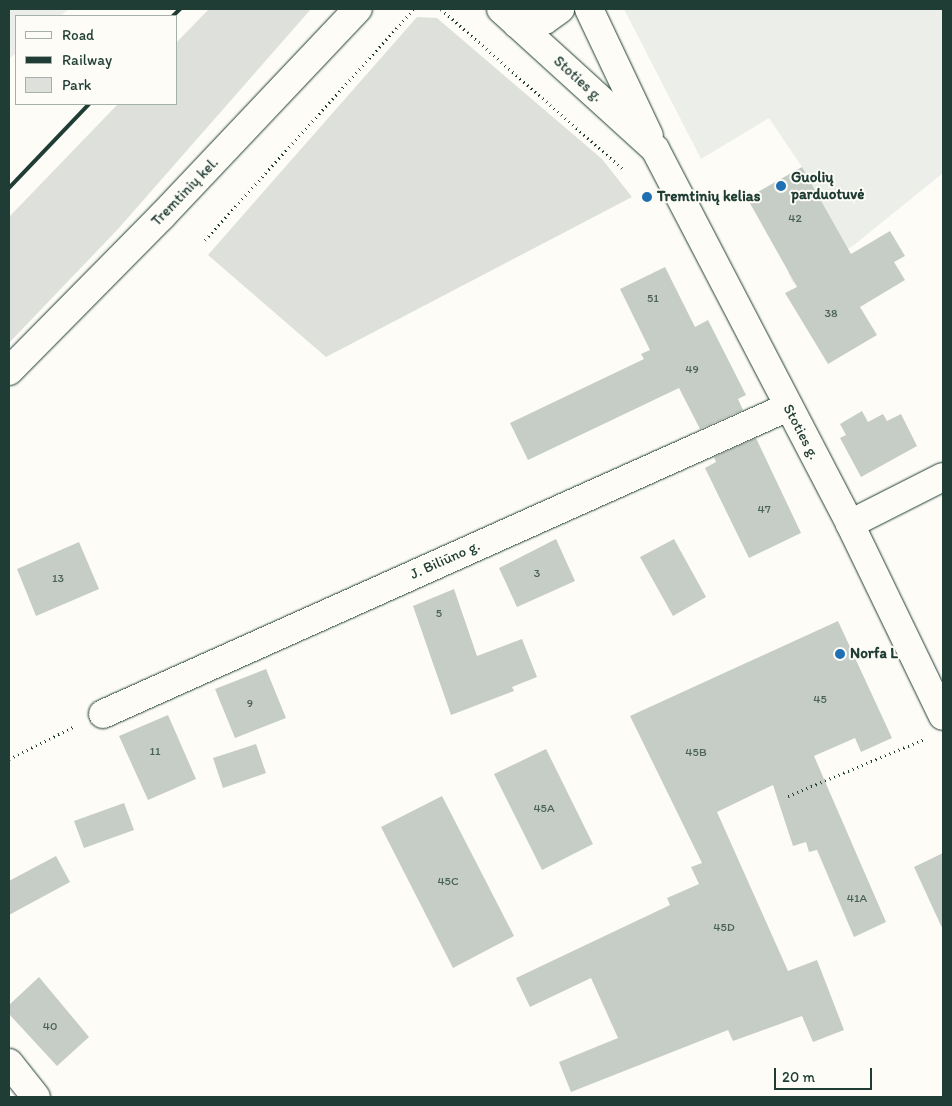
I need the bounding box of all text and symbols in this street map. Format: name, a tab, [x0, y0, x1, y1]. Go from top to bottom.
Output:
legend	[15, 15, 178, 105]
text: Road	[62, 26, 94, 44]
text: Railway	[62, 51, 112, 69]
street label: Stoties g.	[550, 52, 606, 106]
text: Park	[62, 76, 92, 94]
street label: Tremtinių kel.	[148, 154, 222, 230]
place label: Guolių parduotuvė	[791, 168, 864, 203]
marker: Guolių parduotuvė	[775, 180, 787, 192]
place label: Tremtinių kelias	[657, 188, 760, 206]
marker: Tremtinių kelias	[641, 191, 653, 203]
house number: 42	[788, 212, 802, 226]
house number: 51	[647, 292, 659, 306]
house number: 38	[824, 307, 838, 321]
house number: 49	[685, 363, 699, 377]
street label: Stoties g.	[779, 401, 823, 463]
house number: 47	[757, 503, 771, 517]
street label: J. Biliūno g.	[407, 537, 483, 583]
house number: 3	[534, 567, 540, 581]
house number: 13	[52, 572, 64, 586]
house number: 5	[436, 607, 442, 621]
place label: Norfa L	[850, 645, 898, 663]
marker: Norfa L	[834, 648, 846, 660]
house number: 45	[813, 693, 827, 707]
house number: 9	[247, 697, 253, 711]
house number: 11	[149, 745, 161, 759]
house number: 45B	[685, 746, 707, 760]
house number: 45A	[533, 802, 555, 816]
house number: 45C	[437, 875, 459, 889]
house number: 41A	[847, 892, 867, 906]
house number: 45D	[713, 921, 735, 935]
house number: 40	[43, 1020, 57, 1034]
scale bar	[777, 1058, 874, 1090]
text: 20 m	[782, 1068, 815, 1086]

